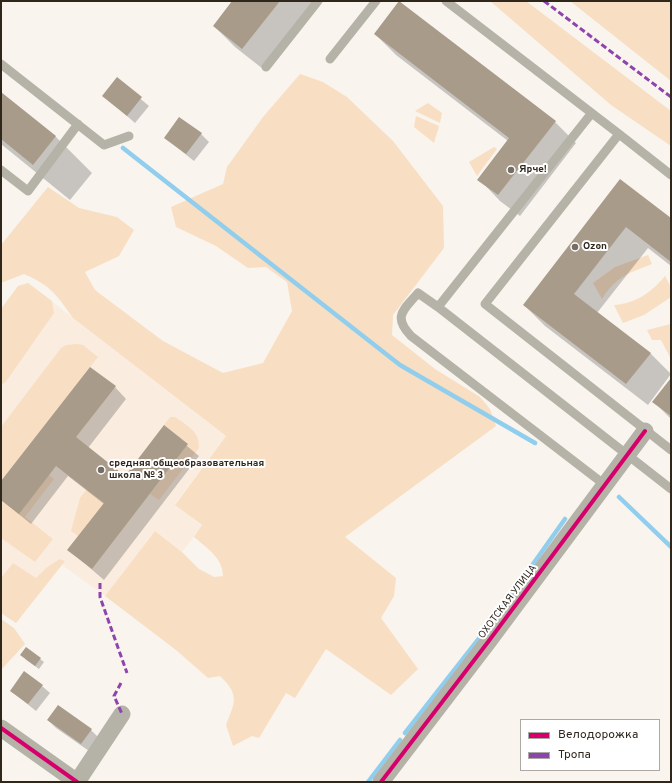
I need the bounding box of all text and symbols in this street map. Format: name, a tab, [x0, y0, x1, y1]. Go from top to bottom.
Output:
place label: Ярче!	[519, 164, 547, 176]
marker: Ярче!	[506, 165, 516, 175]
place label: Ozon	[583, 241, 607, 253]
marker: Ozon	[570, 242, 580, 252]
place label: средняя общеобразовательная школа № 3	[109, 458, 264, 482]
marker: средняя общеобразовательная школа № 3	[96, 465, 106, 475]
street label: ОХОТСКАЯ УЛИЦА	[476, 563, 540, 641]
legend	[520, 719, 660, 771]
text: Велодорожка	[558, 727, 638, 743]
text: Тропа	[558, 747, 591, 763]

